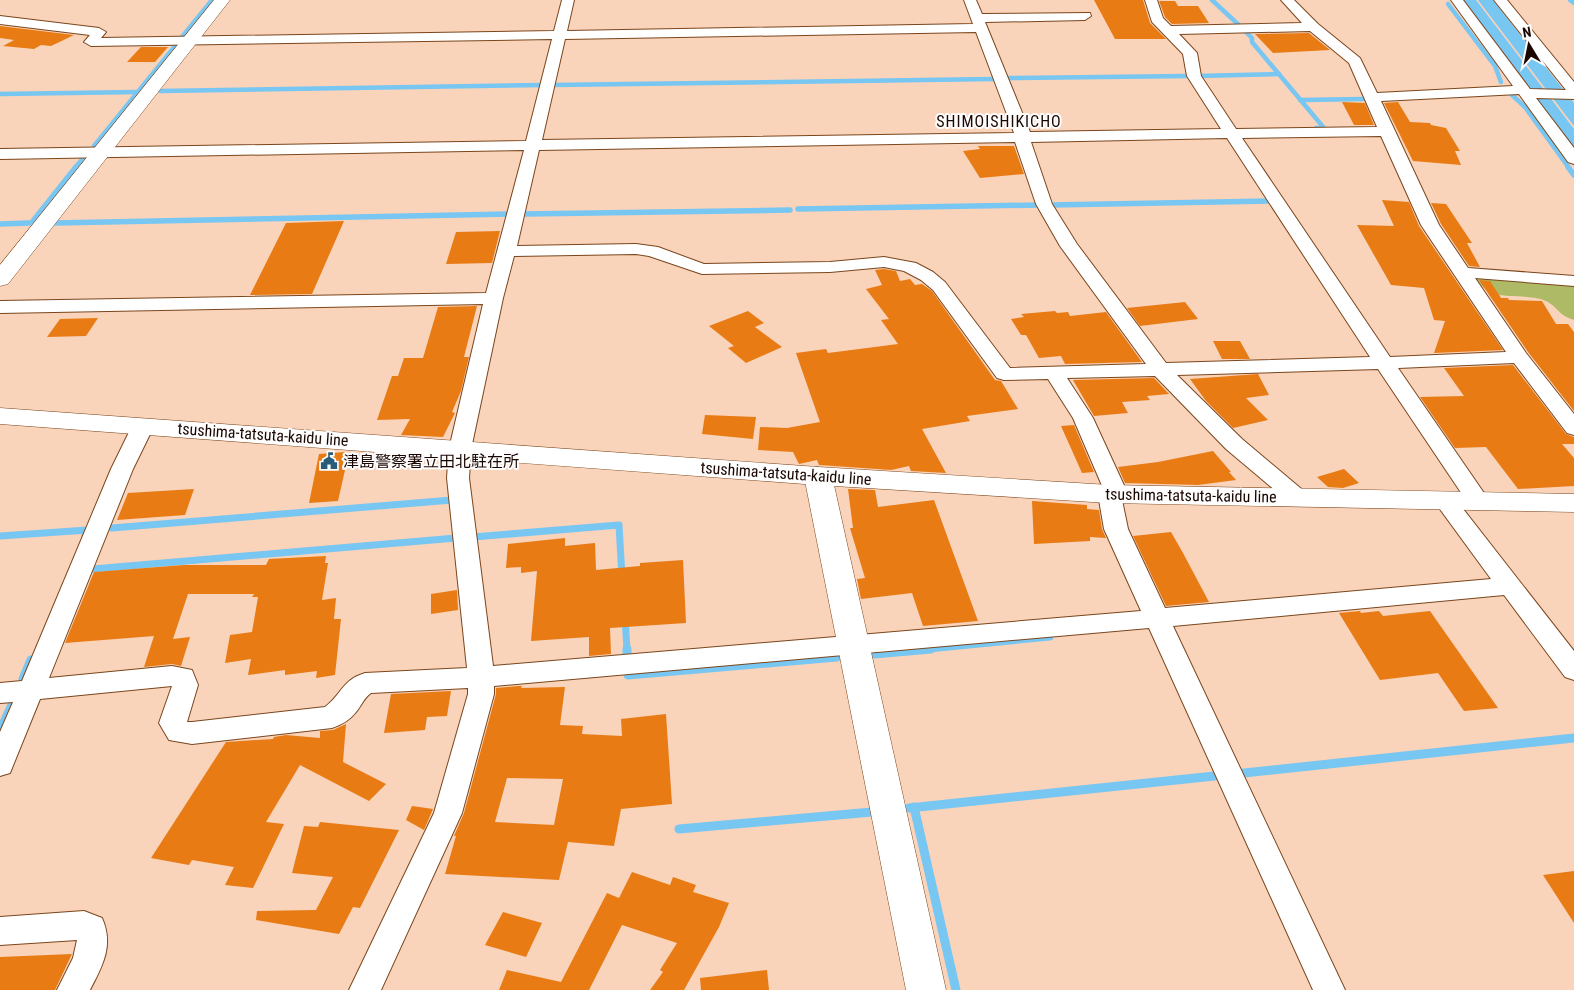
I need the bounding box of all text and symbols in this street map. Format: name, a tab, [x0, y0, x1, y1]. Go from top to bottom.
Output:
north arrow	[1504, 20, 1554, 70]
text: N	[1521, 24, 1532, 41]
district label: SHIMOISHIKICHO	[936, 112, 1062, 131]
street label: tsushima-tatsuta-kaidu line	[177, 419, 349, 450]
public building icon: 津島警察署立田北駐在所	[319, 451, 339, 471]
place label: 津島警察署立田北駐在所	[343, 452, 519, 471]
street label: tsushima-tatsuta-kaidu line	[700, 458, 872, 489]
street label: tsushima-tatsuta-kaidu line	[1105, 485, 1277, 506]

